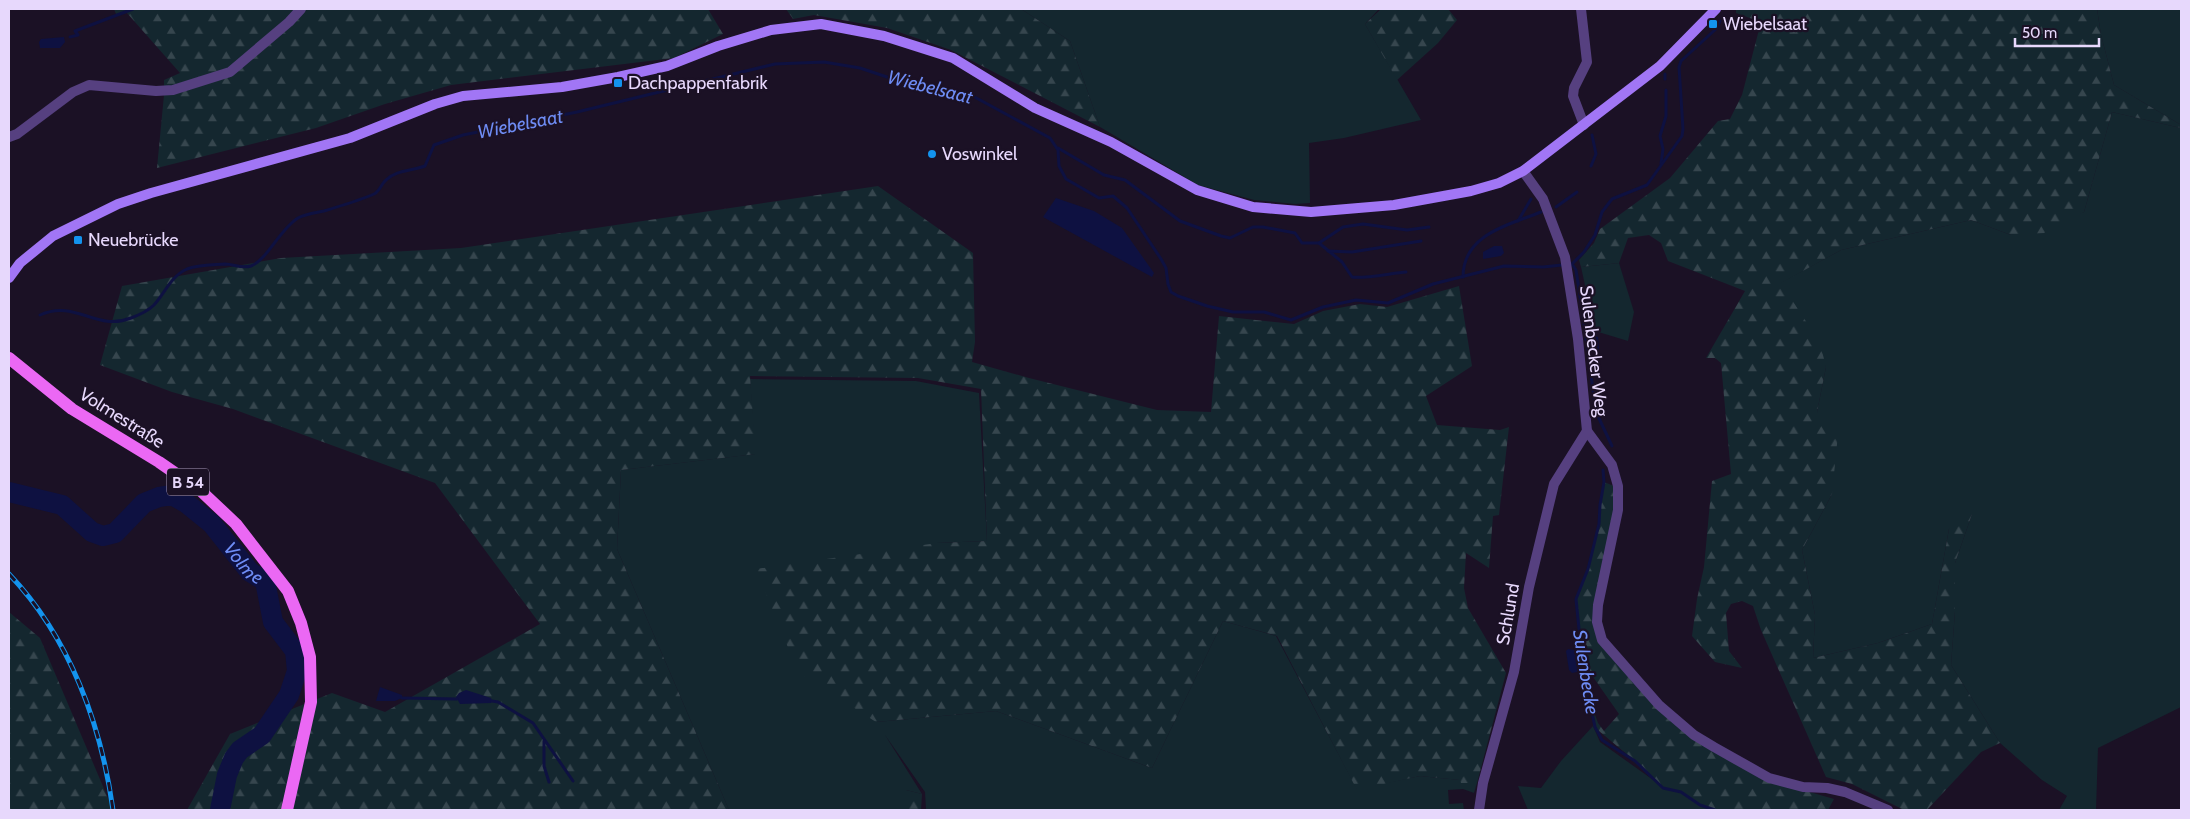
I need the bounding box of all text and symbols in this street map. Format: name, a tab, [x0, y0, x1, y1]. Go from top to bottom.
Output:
place label: Wiebelsaat	[1723, 13, 1807, 35]
scale bar	[2015, 15, 2099, 47]
marker: Wiebelsaat	[1707, 18, 1719, 30]
text: 50 m	[2022, 24, 2057, 42]
water label: Wiebelsaat	[885, 65, 976, 109]
place label: Dachpappenfabrik	[628, 72, 768, 94]
marker: Dachpappenfabrik	[612, 77, 624, 89]
water label: Wiebelsaat	[475, 104, 566, 144]
place label: Voswinkel	[942, 143, 1018, 165]
marker: Voswinkel	[926, 148, 938, 160]
place label: Neuebrücke	[88, 229, 178, 251]
marker: Neuebrücke	[72, 234, 84, 246]
street label: Sulenbecker Weg	[1575, 284, 1613, 419]
street label: Volmestraße	[75, 383, 169, 453]
road number: B 54	[167, 468, 209, 496]
water label: Volme	[219, 537, 268, 589]
street label: Schlund	[1492, 581, 1524, 647]
water label: Sulenbecke	[1568, 628, 1604, 716]

